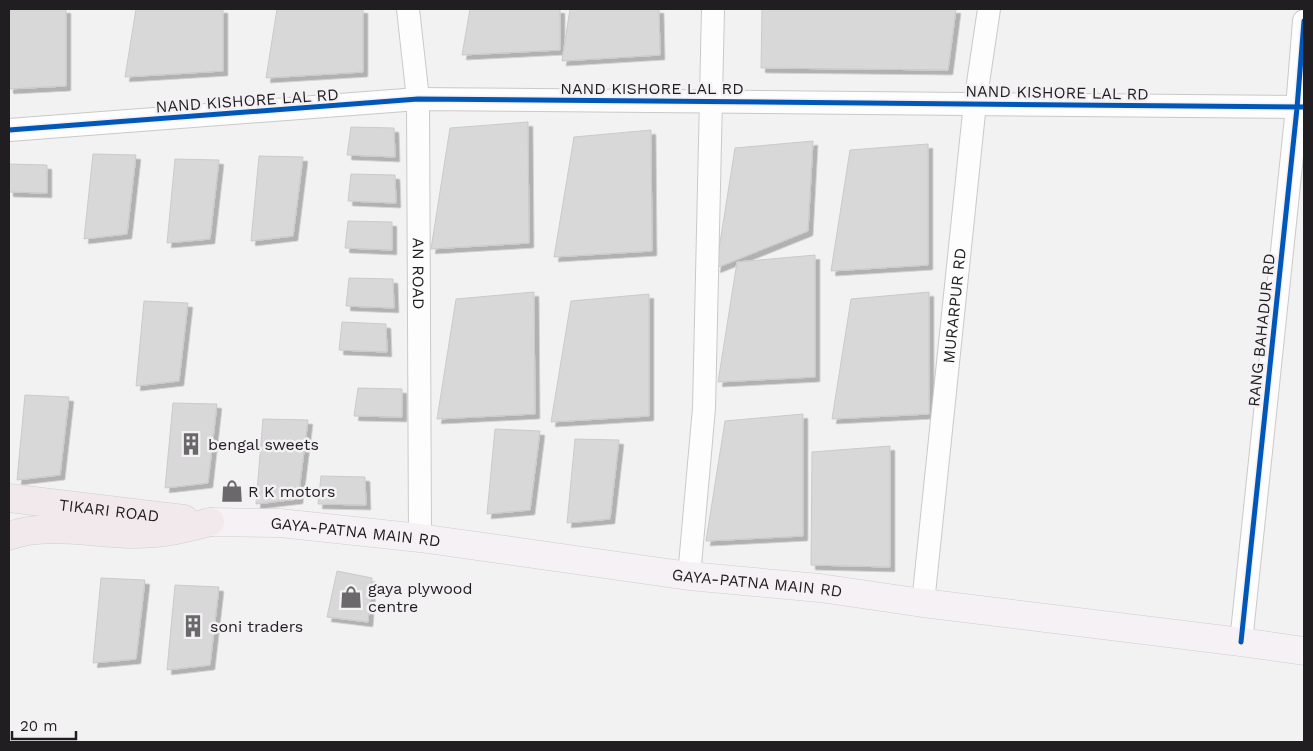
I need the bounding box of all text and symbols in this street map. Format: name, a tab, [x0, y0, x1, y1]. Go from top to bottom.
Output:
street label: NAND KISHORE LAL RD	[560, 79, 744, 98]
street label: NAND KISHORE LAL RD	[965, 81, 1149, 104]
street label: NAND KISHORE LAL RD	[155, 85, 339, 116]
street label: AN ROAD	[409, 237, 428, 310]
street label: MURARPUR RD	[939, 247, 970, 364]
street label: RANG BAHADUR RD	[1244, 252, 1279, 408]
building icon: bengal sweets	[178, 431, 204, 457]
place label: bengal sweets	[208, 435, 319, 454]
shop icon: R K motors	[219, 478, 245, 504]
place label: R K motors	[248, 482, 335, 501]
street label: TIKARI ROAD	[58, 495, 160, 526]
street label: GAYA-PATNA MAIN RD	[270, 514, 442, 551]
street label: GAYA-PATNA MAIN RD	[671, 565, 844, 601]
place label: gaya plywood centre	[368, 579, 472, 616]
shop icon: gaya plywood centre	[338, 584, 364, 610]
building icon: soni traders	[180, 613, 206, 639]
place label: soni traders	[210, 617, 303, 636]
scale bar	[12, 708, 76, 740]
text: 20 m	[20, 717, 58, 735]

